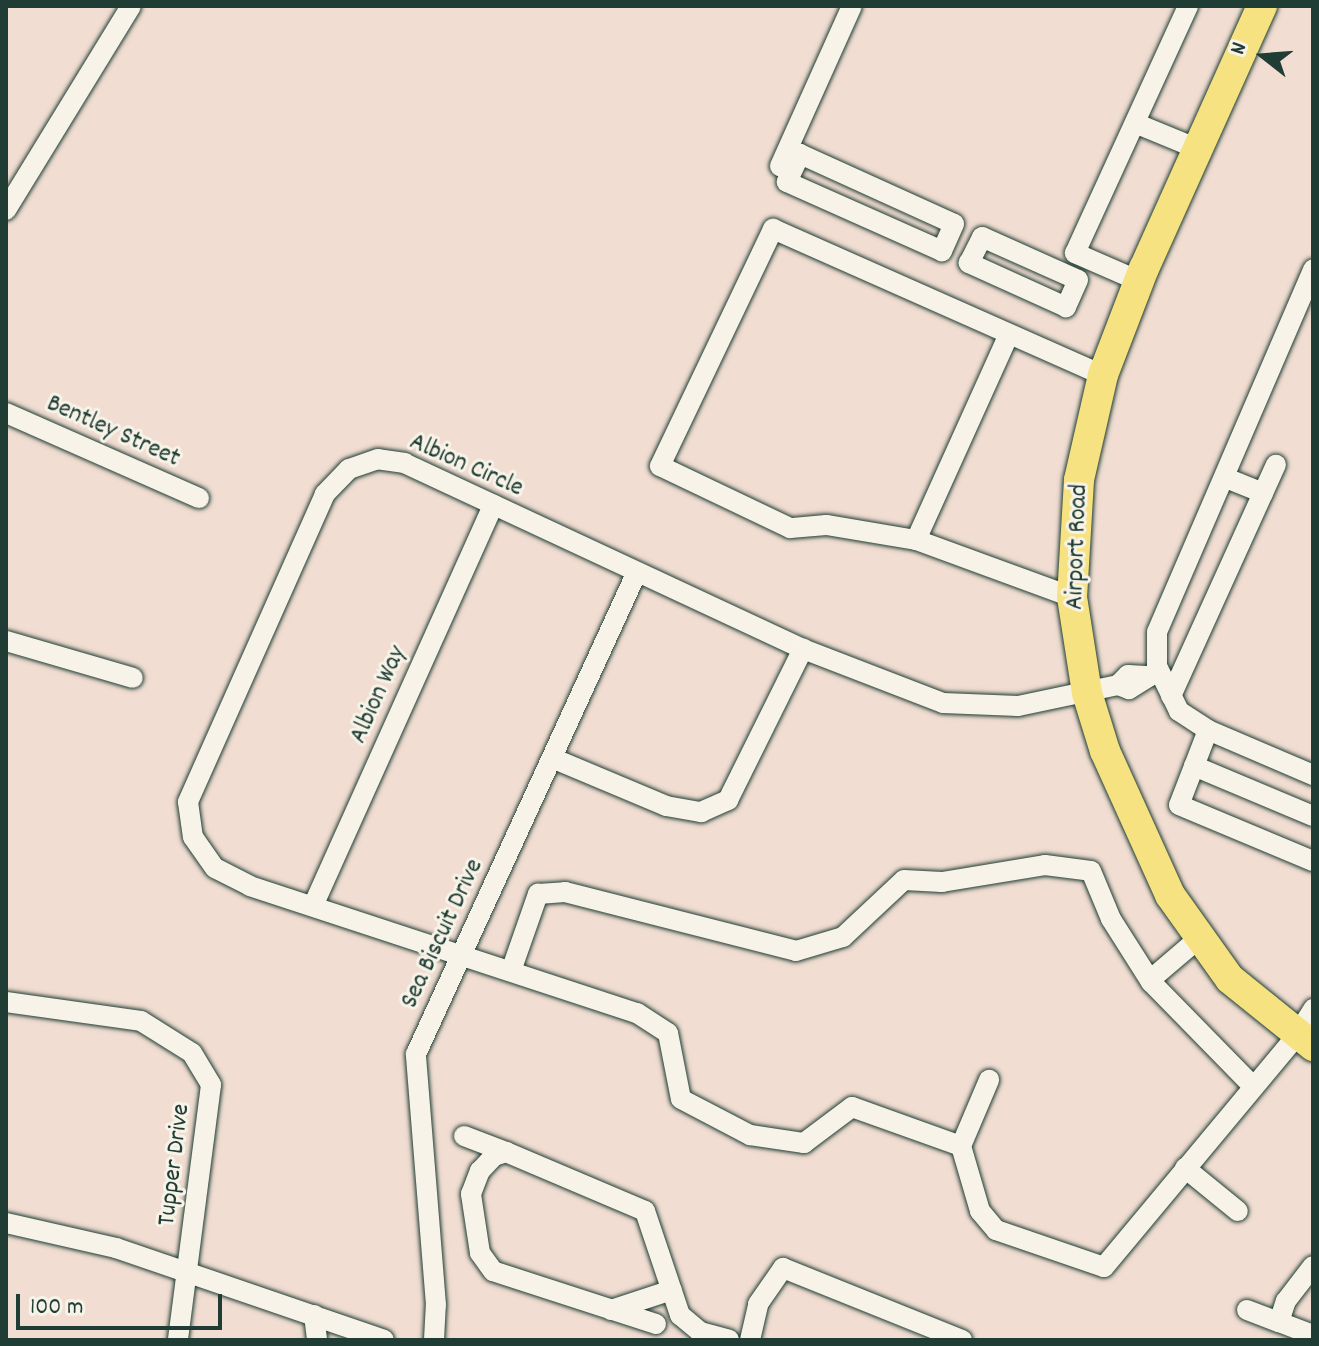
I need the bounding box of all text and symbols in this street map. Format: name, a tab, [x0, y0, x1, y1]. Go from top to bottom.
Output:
north arrow	[1223, 16, 1303, 96]
text: N	[1223, 39, 1256, 59]
street label: Bentley Street	[41, 389, 185, 475]
street label: Albion Circle	[404, 427, 528, 505]
street label: Airport Road	[1060, 484, 1096, 610]
street label: Albion Way	[344, 641, 414, 749]
street label: Sea Biscuit Drive	[395, 854, 491, 1014]
street label: Tupper Drive	[152, 1102, 198, 1228]
scale bar	[20, 1278, 226, 1328]
text: 100 m	[30, 1291, 83, 1325]

